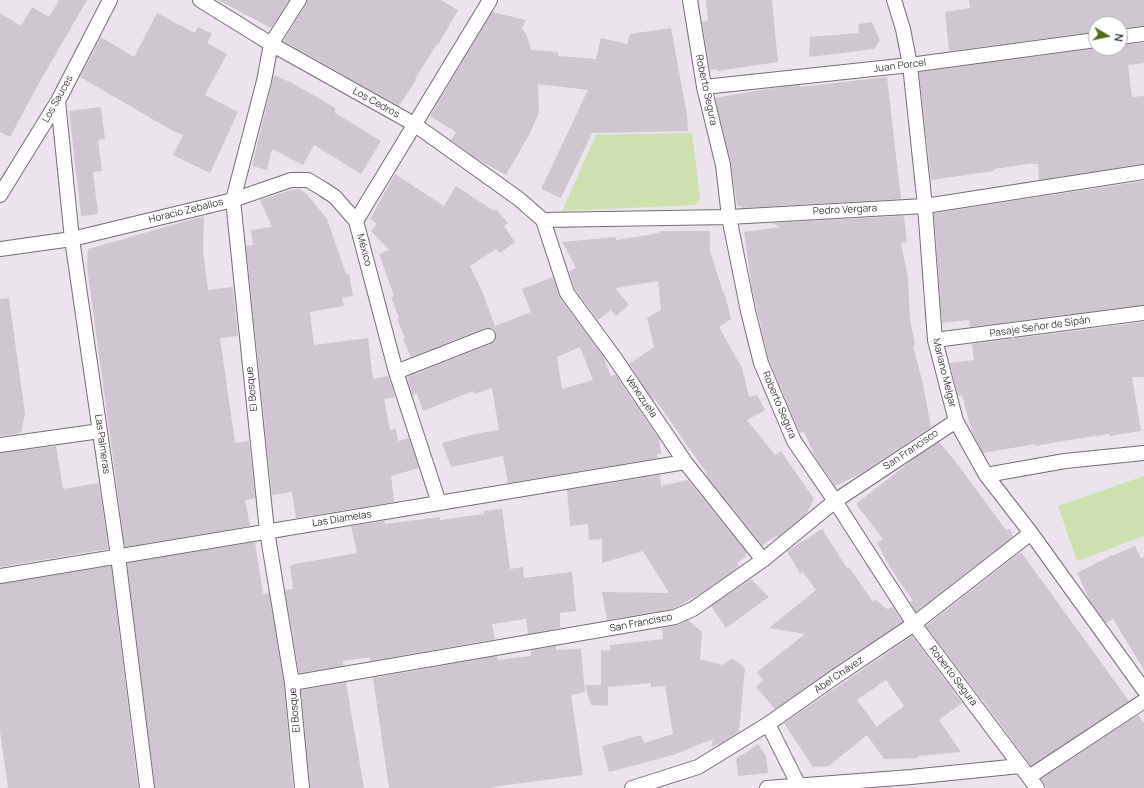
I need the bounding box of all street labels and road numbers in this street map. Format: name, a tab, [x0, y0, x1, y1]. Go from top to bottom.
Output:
street label: Roberto Segura	[693, 53, 719, 127]
street label: Juan Porcel	[873, 57, 927, 75]
street label: Los Sauces	[40, 73, 76, 125]
street label: Los Cedros	[350, 85, 402, 121]
street label: Horacio Zeballos	[147, 196, 225, 226]
street label: Pedro Vergara	[813, 202, 877, 218]
street label: México	[354, 233, 374, 267]
street label: Pasaje Señor de Sipán	[989, 314, 1091, 340]
street label: Mariano Melgar	[930, 337, 958, 409]
street label: El Bosque	[244, 366, 260, 412]
street label: Roberto Segura	[759, 369, 799, 441]
street label: Venezuela	[623, 374, 659, 420]
street label: Las Palmeras	[92, 413, 112, 475]
street label: San Francisco	[881, 427, 941, 473]
street label: Las Diamelas	[311, 508, 373, 530]
street label: San Francisco	[609, 611, 673, 635]
street label: Roberto Segura	[927, 644, 979, 708]
street label: Abel Chávez	[812, 654, 866, 696]
street label: El Bosque	[287, 687, 303, 733]

